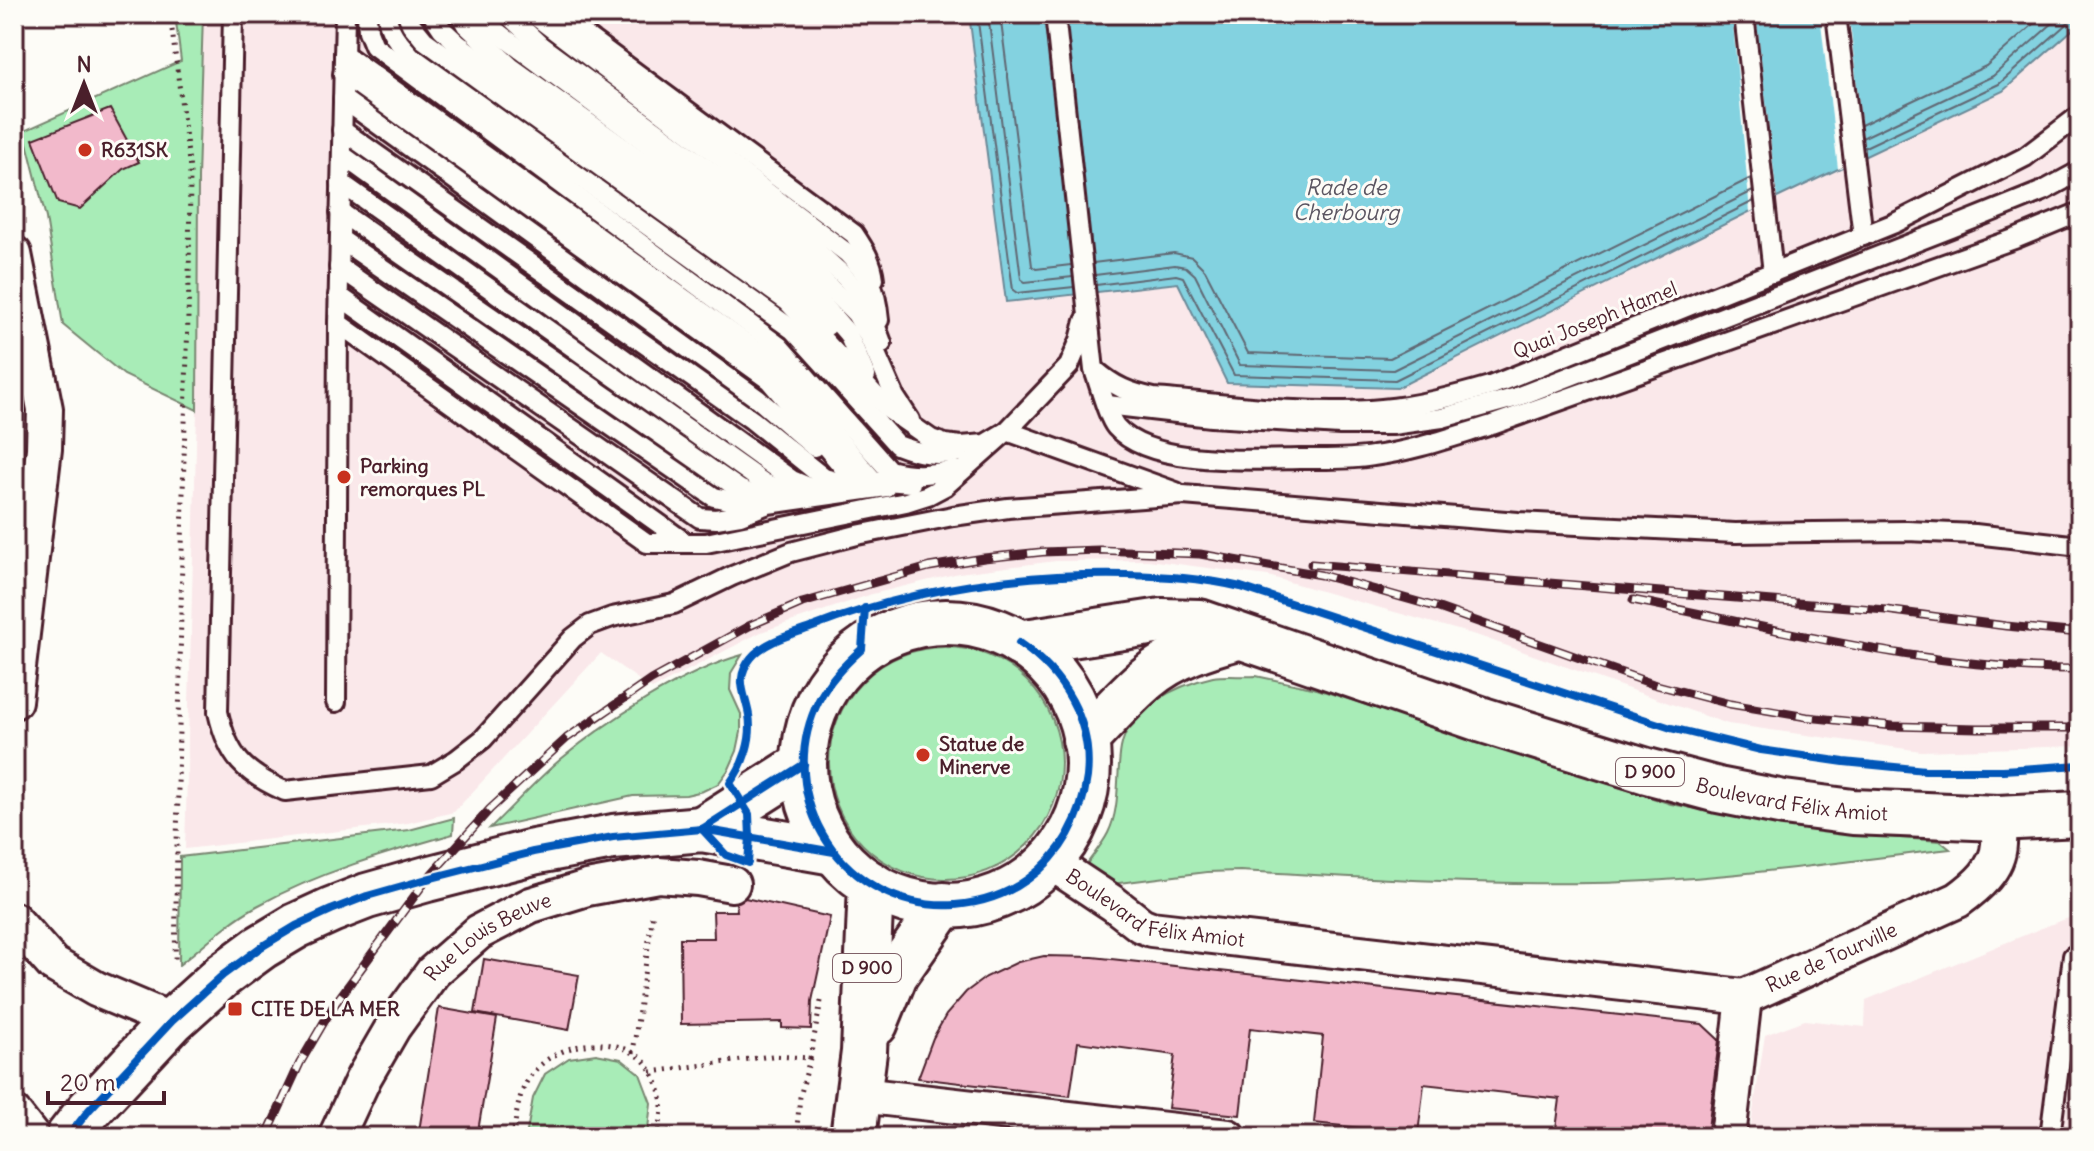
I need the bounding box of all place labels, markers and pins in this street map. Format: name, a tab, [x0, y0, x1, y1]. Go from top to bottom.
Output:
place label: R631SK	[101, 137, 168, 162]
marker: R631SK	[76, 141, 94, 159]
place label: Parking remorques PL	[360, 453, 485, 501]
marker: Parking remorques PL	[335, 468, 353, 486]
place label: Statue de Minerve	[939, 731, 1024, 779]
marker: Statue de Minerve	[914, 746, 932, 764]
place label: CITE DE LA MER	[251, 996, 400, 1021]
marker: CITE DE LA MER	[226, 1000, 244, 1018]

